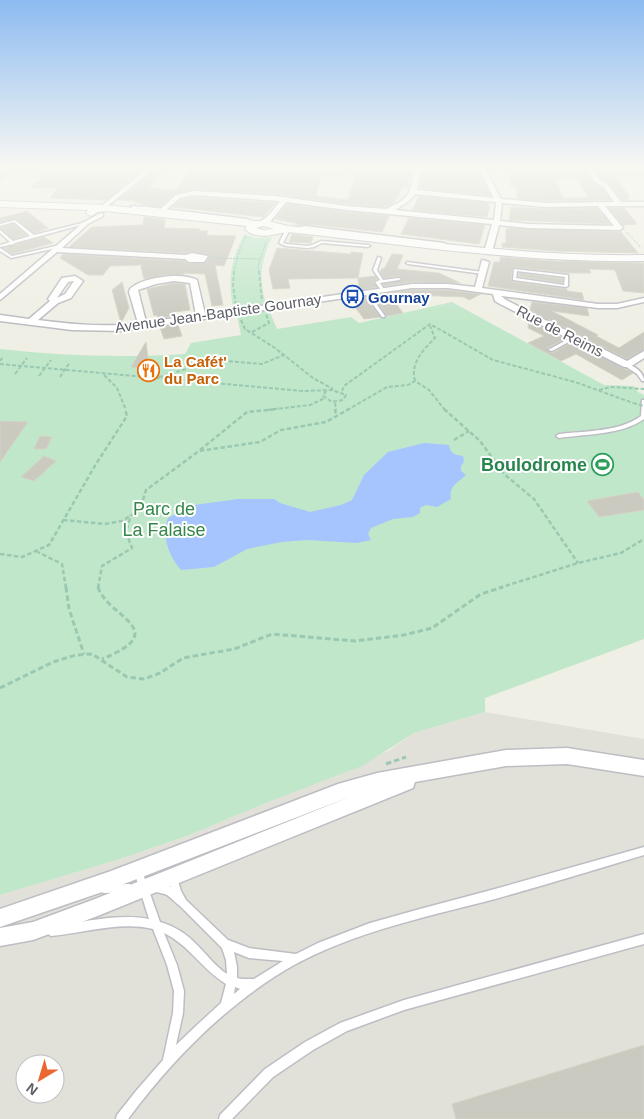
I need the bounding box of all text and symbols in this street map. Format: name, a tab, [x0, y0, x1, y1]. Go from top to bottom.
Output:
bus stop icon: Gournay	[340, 285, 364, 309]
place label: Gournay	[368, 289, 430, 306]
street label: Avenue Jean-Baptiste Gournay	[114, 290, 323, 336]
street label: Rue de Reims	[514, 302, 606, 360]
place label: La Cafét' du Parc	[164, 353, 227, 387]
restaurant icon: La Cafét' du Parc	[136, 358, 160, 382]
sports icon: Boulodrome	[591, 453, 615, 477]
place label: Boulodrome	[481, 455, 587, 475]
park label: Parc de La Falaise	[122, 499, 206, 540]
north arrow	[15, 1054, 65, 1104]
text: N	[23, 1080, 41, 1099]

